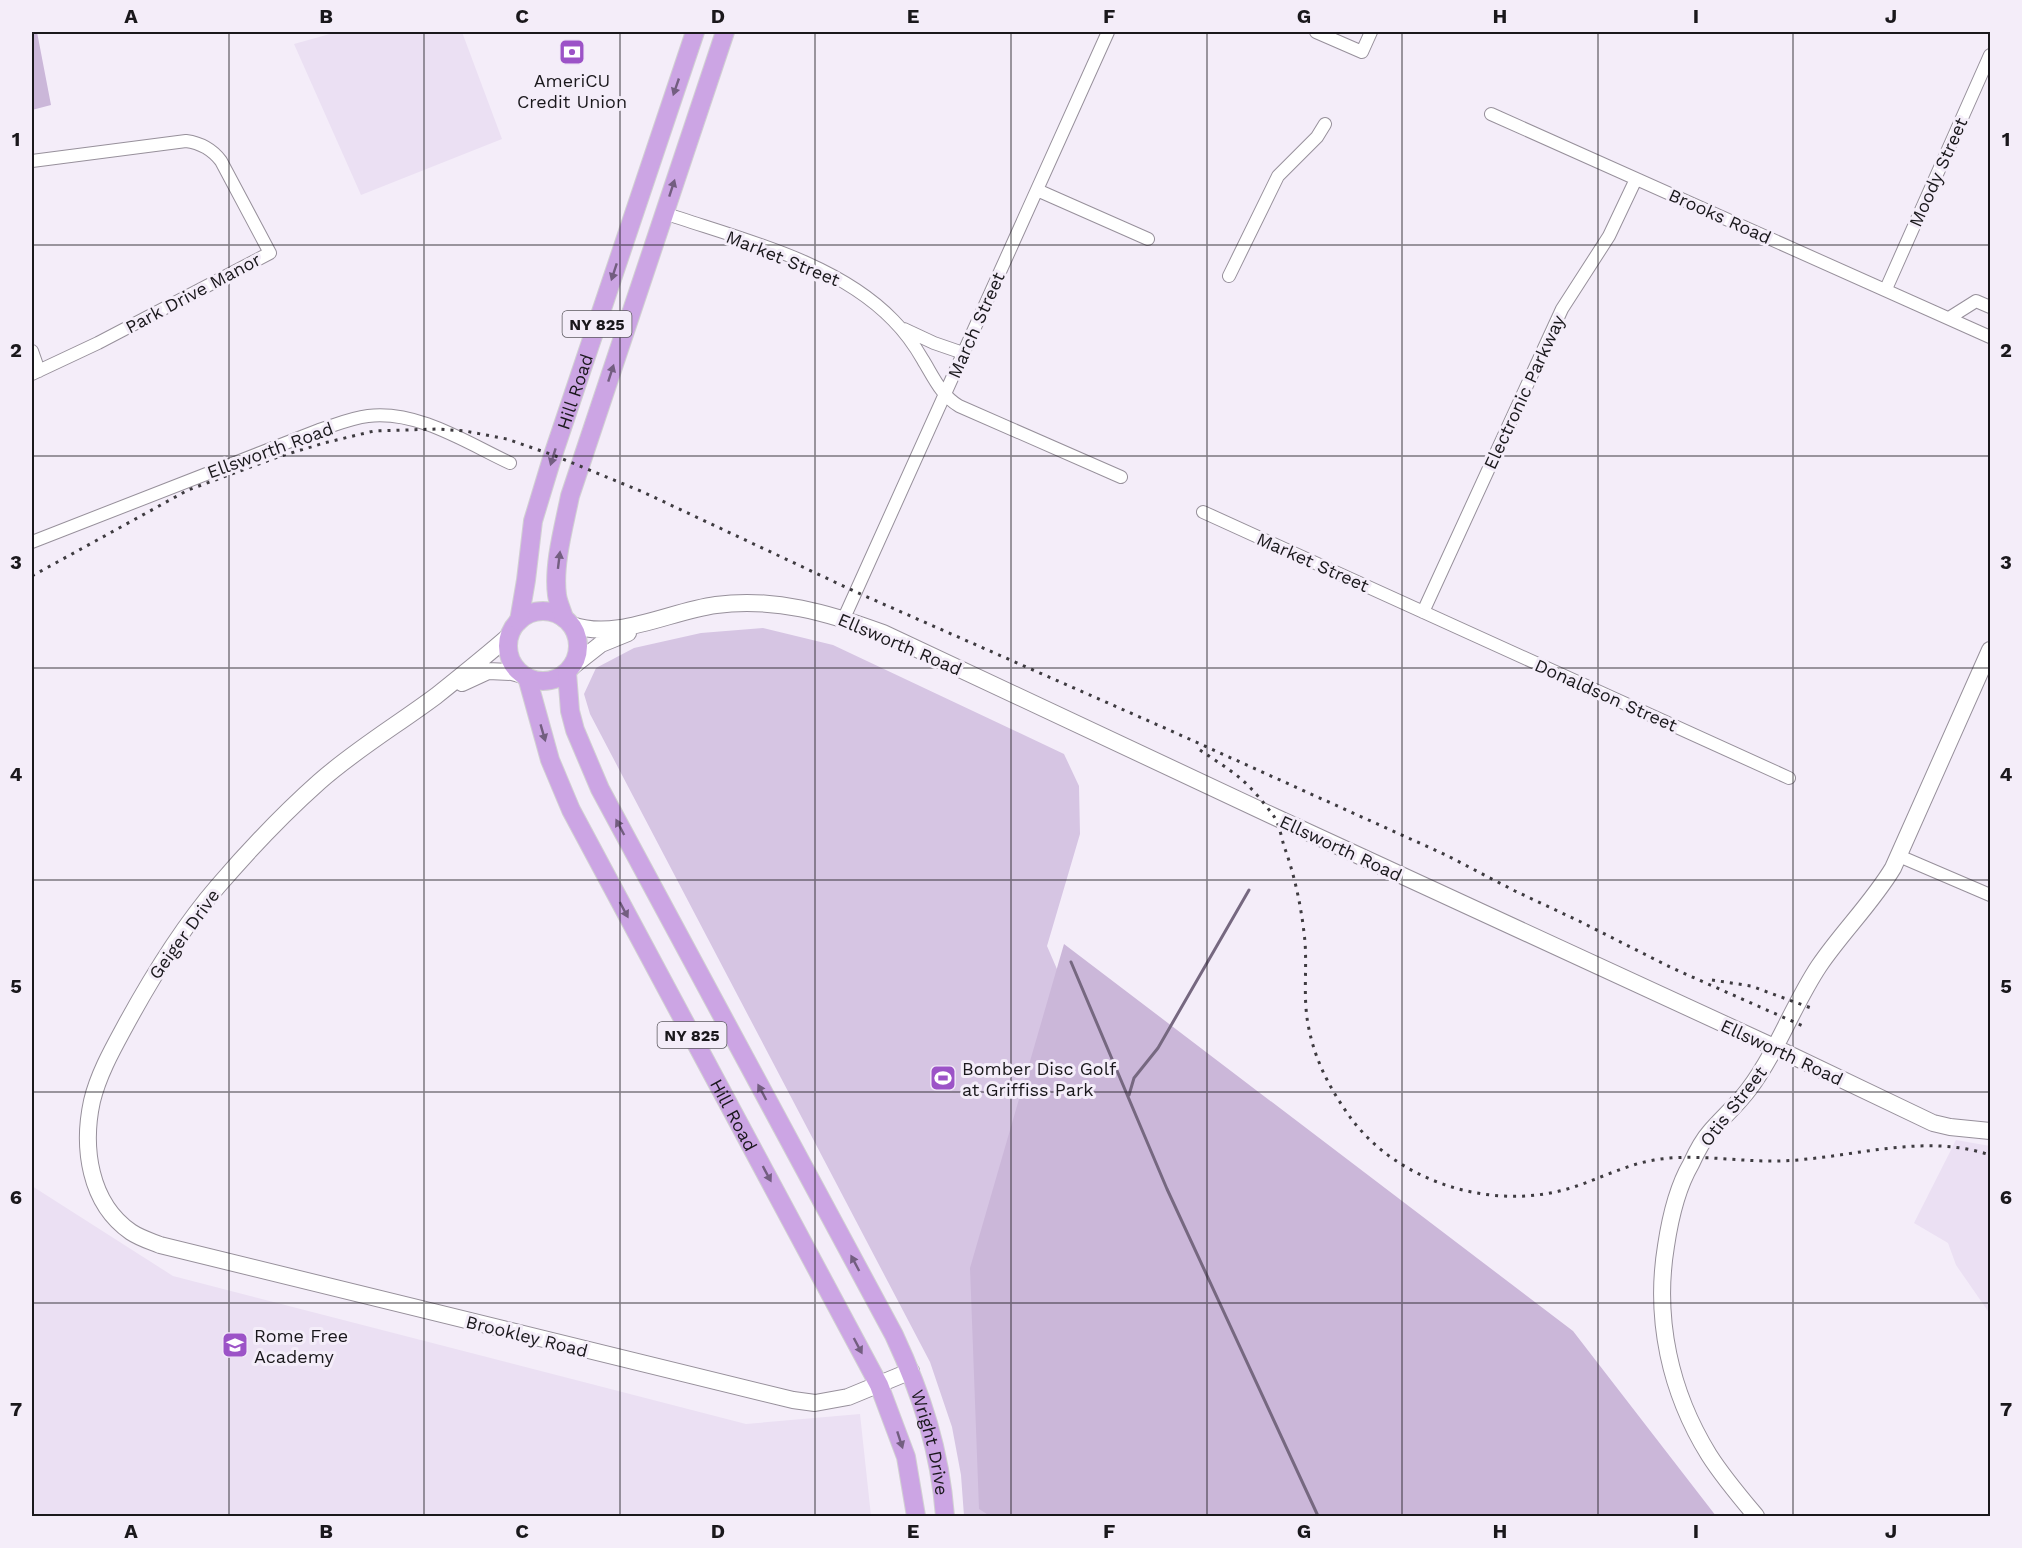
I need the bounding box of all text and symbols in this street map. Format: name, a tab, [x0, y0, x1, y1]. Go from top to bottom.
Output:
text: A	[124, 4, 138, 28]
text: B	[319, 4, 333, 28]
text: C	[515, 4, 529, 28]
text: D	[711, 4, 725, 28]
text: E	[907, 4, 919, 28]
text: F	[1103, 4, 1115, 28]
text: G	[1297, 4, 1311, 28]
text: H	[1493, 4, 1507, 28]
text: I	[1693, 4, 1699, 28]
text: J	[1885, 4, 1897, 28]
bank icon: AmeriCU Credit Union	[557, 37, 587, 67]
place label: AmeriCU Credit Union	[517, 70, 627, 112]
one-way arrow	[671, 78, 680, 96]
street label: Moody Street	[1905, 114, 1972, 230]
text: 1	[12, 127, 20, 151]
text: 1	[2002, 127, 2010, 151]
one-way arrow	[668, 179, 678, 197]
street label: Brooks Road	[1665, 184, 1775, 248]
street label: Market Street	[723, 226, 843, 291]
street label: Park Drive Manor	[122, 248, 264, 338]
one-way arrow	[609, 263, 618, 281]
street label: March Street	[943, 268, 1009, 381]
road number: NY 825	[562, 311, 632, 337]
street label: Electronic Parkway	[1479, 311, 1569, 472]
text: 2	[10, 338, 22, 362]
text: 2	[2000, 338, 2012, 362]
street label: Hill Road	[552, 351, 597, 432]
one-way arrow	[606, 364, 616, 382]
street label: Ellsworth Road	[204, 417, 336, 483]
one-way arrow	[547, 448, 557, 466]
street label: Market Street	[1254, 528, 1373, 596]
text: 3	[10, 550, 22, 574]
text: 3	[2000, 550, 2012, 574]
one-way arrow	[554, 551, 563, 570]
street label: Ellsworth Road	[835, 608, 965, 680]
street label: Donaldson Street	[1532, 654, 1681, 736]
one-way arrow	[538, 724, 548, 743]
text: 4	[10, 762, 23, 786]
text: 4	[2000, 762, 2013, 786]
street label: Ellsworth Road	[1276, 810, 1406, 886]
one-way arrow	[615, 819, 625, 836]
street label: Geiger Drive	[144, 885, 224, 983]
one-way arrow	[619, 902, 629, 919]
text: 5	[10, 974, 22, 998]
text: 5	[2000, 974, 2012, 998]
street label: Ellsworth Road	[1717, 1014, 1847, 1090]
road number: NY 825	[658, 1022, 726, 1048]
place label: Bomber Disc Golf at Griffiss Park	[962, 1058, 1116, 1100]
street label: Otis Street	[1695, 1062, 1771, 1150]
sports icon: Bomber Disc Golf at Griffiss Park	[928, 1063, 958, 1093]
street label: Hill Road	[706, 1075, 762, 1154]
one-way arrow	[757, 1083, 767, 1100]
one-way arrow	[762, 1166, 772, 1183]
text: 6	[10, 1185, 22, 1209]
text: 6	[2000, 1185, 2012, 1209]
one-way arrow	[850, 1255, 860, 1272]
street label: Brookley Road	[464, 1311, 590, 1361]
place label: Rome Free Academy	[254, 1325, 348, 1367]
school or university icon: Rome Free Academy	[220, 1330, 250, 1360]
one-way arrow	[853, 1337, 863, 1355]
street label: Wright Drive	[907, 1387, 953, 1496]
text: 7	[10, 1397, 22, 1421]
text: 7	[2000, 1397, 2012, 1421]
one-way arrow	[895, 1431, 905, 1449]
text: A	[124, 1519, 138, 1543]
text: B	[319, 1519, 333, 1543]
text: C	[515, 1519, 529, 1543]
text: D	[711, 1519, 725, 1543]
text: E	[907, 1519, 919, 1543]
text: F	[1103, 1519, 1115, 1543]
text: G	[1297, 1519, 1311, 1543]
text: H	[1493, 1519, 1507, 1543]
text: I	[1693, 1519, 1699, 1543]
text: J	[1885, 1519, 1897, 1543]

